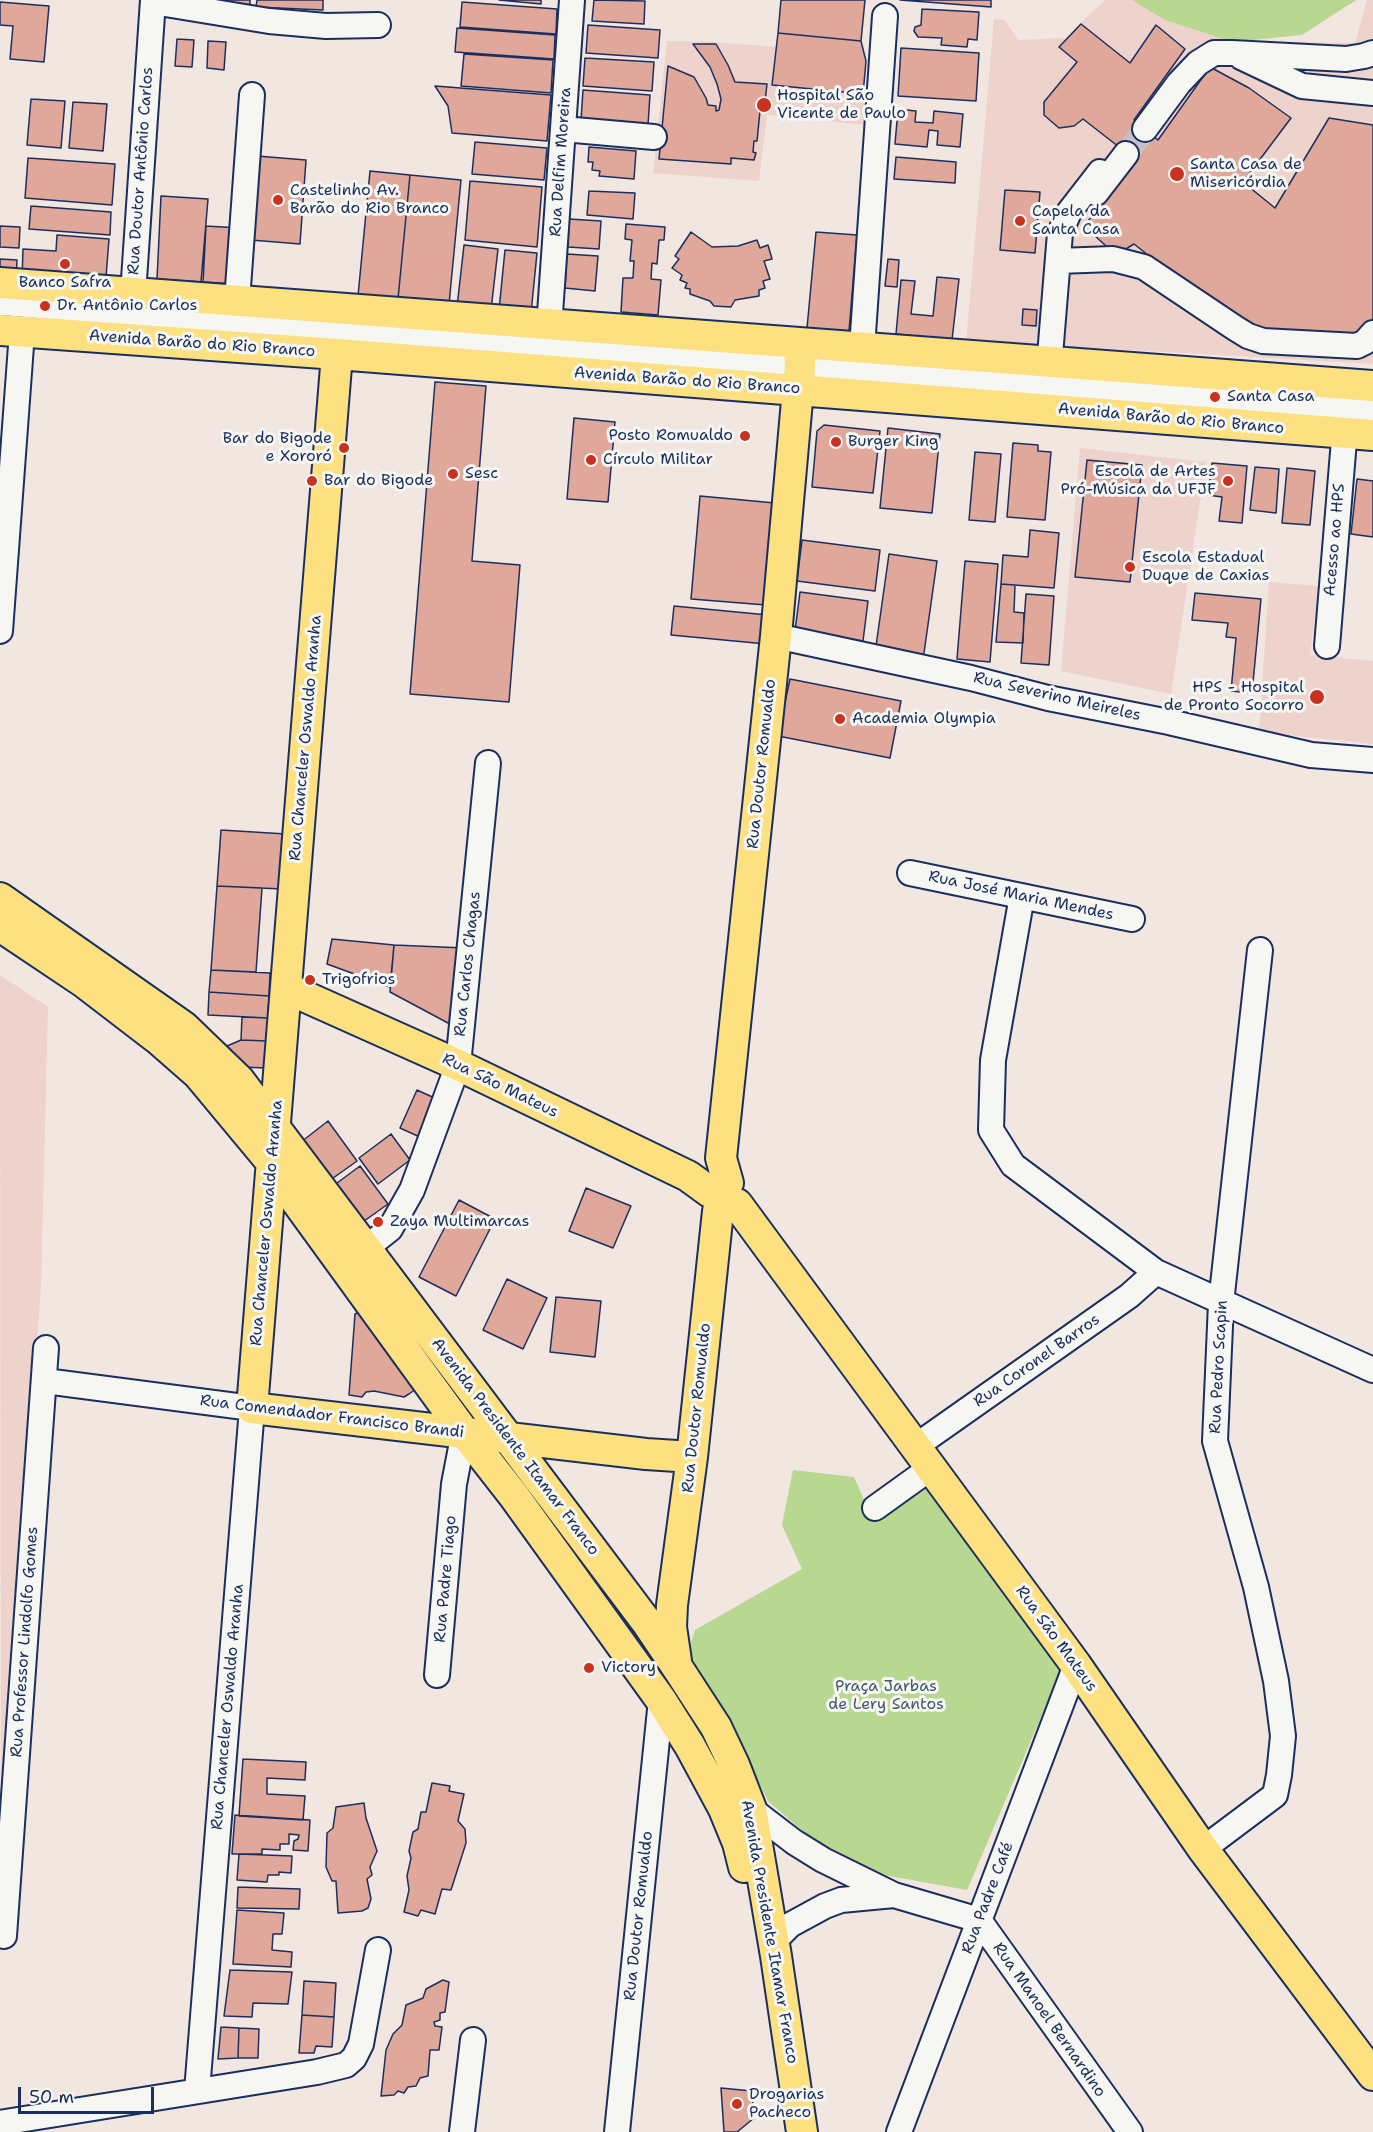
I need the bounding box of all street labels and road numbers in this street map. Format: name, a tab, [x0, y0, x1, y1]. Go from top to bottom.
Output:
street label: Rua Doutor Antônio Carlos	[124, 66, 158, 276]
street label: Rua Delfim Moreira	[546, 87, 576, 237]
street label: Avenida Barão do Rio Branco	[88, 327, 316, 361]
street label: Avenida Barão do Rio Branco	[573, 364, 801, 398]
street label: Avenida Barão do Rio Branco	[1057, 400, 1285, 438]
street label: Acesso ao HPS	[1320, 483, 1350, 597]
street label: Rua Chanceler Oswaldo Aranha	[286, 614, 326, 862]
street label: Rua Severino Meireles	[971, 668, 1143, 726]
street label: Rua Doutor Romualdo	[744, 678, 780, 850]
street label: Rua José Maria Mendes	[927, 867, 1115, 925]
street label: Rua Carlos Chagas	[451, 890, 485, 1038]
street label: Rua São Mateus	[439, 1050, 561, 1122]
street label: Rua Chanceler Oswaldo Aranha	[247, 1099, 287, 1347]
street label: Rua Pedro Scapin	[1206, 1300, 1232, 1434]
street label: Rua Coronel Barros	[970, 1310, 1104, 1412]
street label: Rua Doutor Romualdo	[679, 1322, 715, 1494]
street label: Avenida Presidente Itamar Franco	[427, 1334, 603, 1560]
street label: Rua Comendador Francisco Brandi	[199, 1391, 465, 1443]
street label: Rua Padre Tiago	[431, 1515, 461, 1643]
street label: Rua Professor Lindolfo Gomes	[7, 1526, 43, 1758]
street label: Rua São Mateus	[1011, 1582, 1101, 1696]
street label: Rua Chanceler Oswaldo Aranha	[208, 1583, 248, 1831]
street label: Avenida Presidente Itamar Franco	[736, 1799, 802, 2065]
street label: Rua Doutor Romualdo	[621, 1830, 657, 2002]
street label: Rua Padre Café	[958, 1839, 1018, 1957]
street label: Rua Manoel Bernardino	[988, 1939, 1110, 2101]

